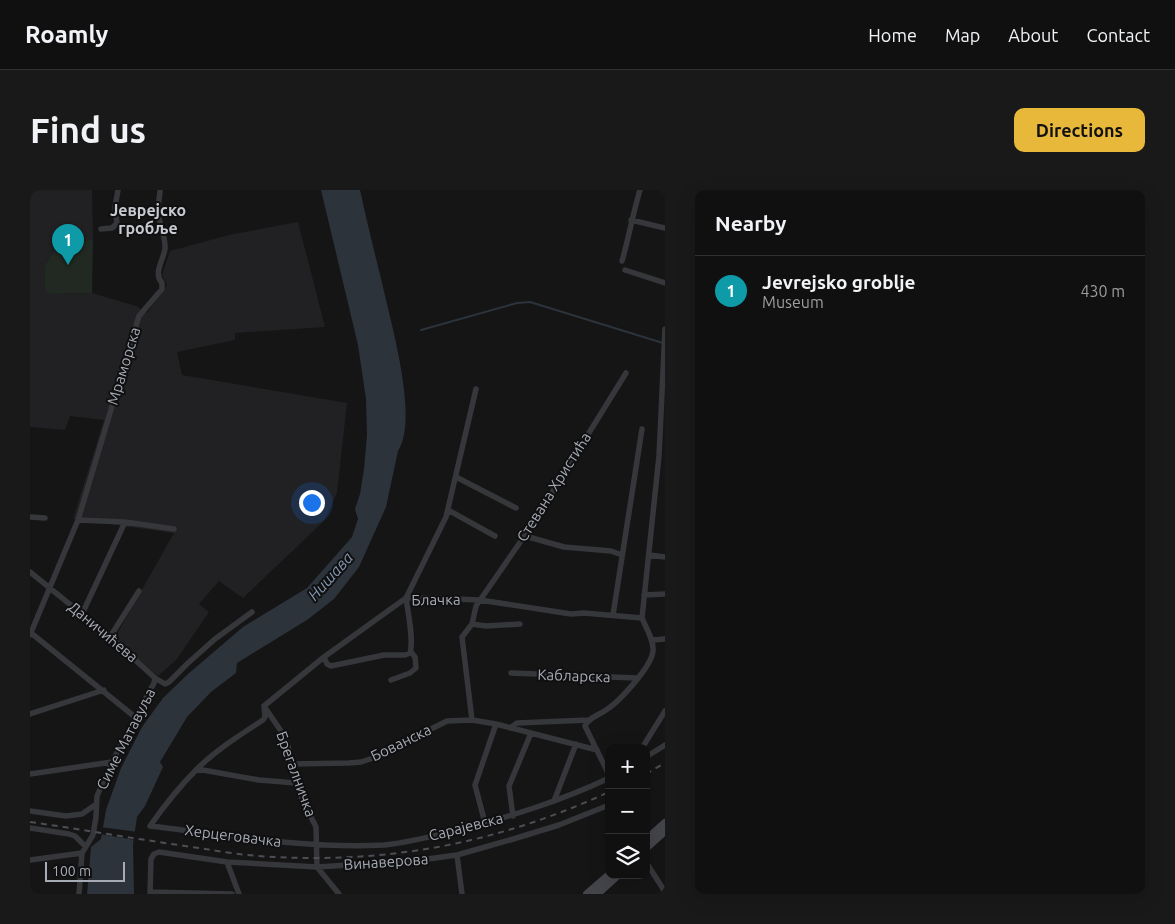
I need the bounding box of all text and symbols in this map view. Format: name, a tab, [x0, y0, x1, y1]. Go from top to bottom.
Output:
text: Roamly	[25, 21, 108, 48]
text: Home	[868, 25, 917, 45]
text: Map	[945, 25, 980, 45]
text: About	[1008, 25, 1058, 45]
text: Contact	[1086, 25, 1150, 45]
button: Directions	[1014, 108, 1145, 152]
text: Find us	[30, 110, 146, 150]
district label: Јеврејско гробље	[110, 201, 186, 237]
text: Nearby	[715, 211, 786, 235]
pin: 1	[52, 224, 84, 265]
text: Jevrejsko groblje	[762, 271, 916, 293]
text: 1	[726, 282, 736, 300]
text: 430 m	[1080, 282, 1125, 300]
text: Museum	[762, 293, 824, 311]
street label: Мраморска	[104, 325, 143, 407]
street label: Стевана Христића	[513, 429, 594, 545]
your location	[299, 490, 325, 516]
water label: Нишава	[304, 548, 356, 604]
street label: Блачка	[411, 591, 461, 608]
street label: Даничићева	[65, 598, 141, 666]
street label: Кабларска	[537, 666, 611, 685]
street label: Симе Матавуља	[93, 685, 158, 792]
street label: Бованска	[368, 721, 434, 764]
street label: Брегалничка	[273, 729, 320, 819]
map controls	[605, 744, 650, 879]
button: +	[605, 744, 650, 789]
button: −	[605, 789, 650, 834]
street label: Сарајевска	[427, 809, 505, 844]
street label: Херцеговачка	[184, 821, 282, 850]
button: layers	[605, 834, 650, 879]
street label: Винаверова	[343, 850, 429, 873]
scale bar	[45, 859, 125, 882]
text: 100 m	[52, 863, 91, 879]

